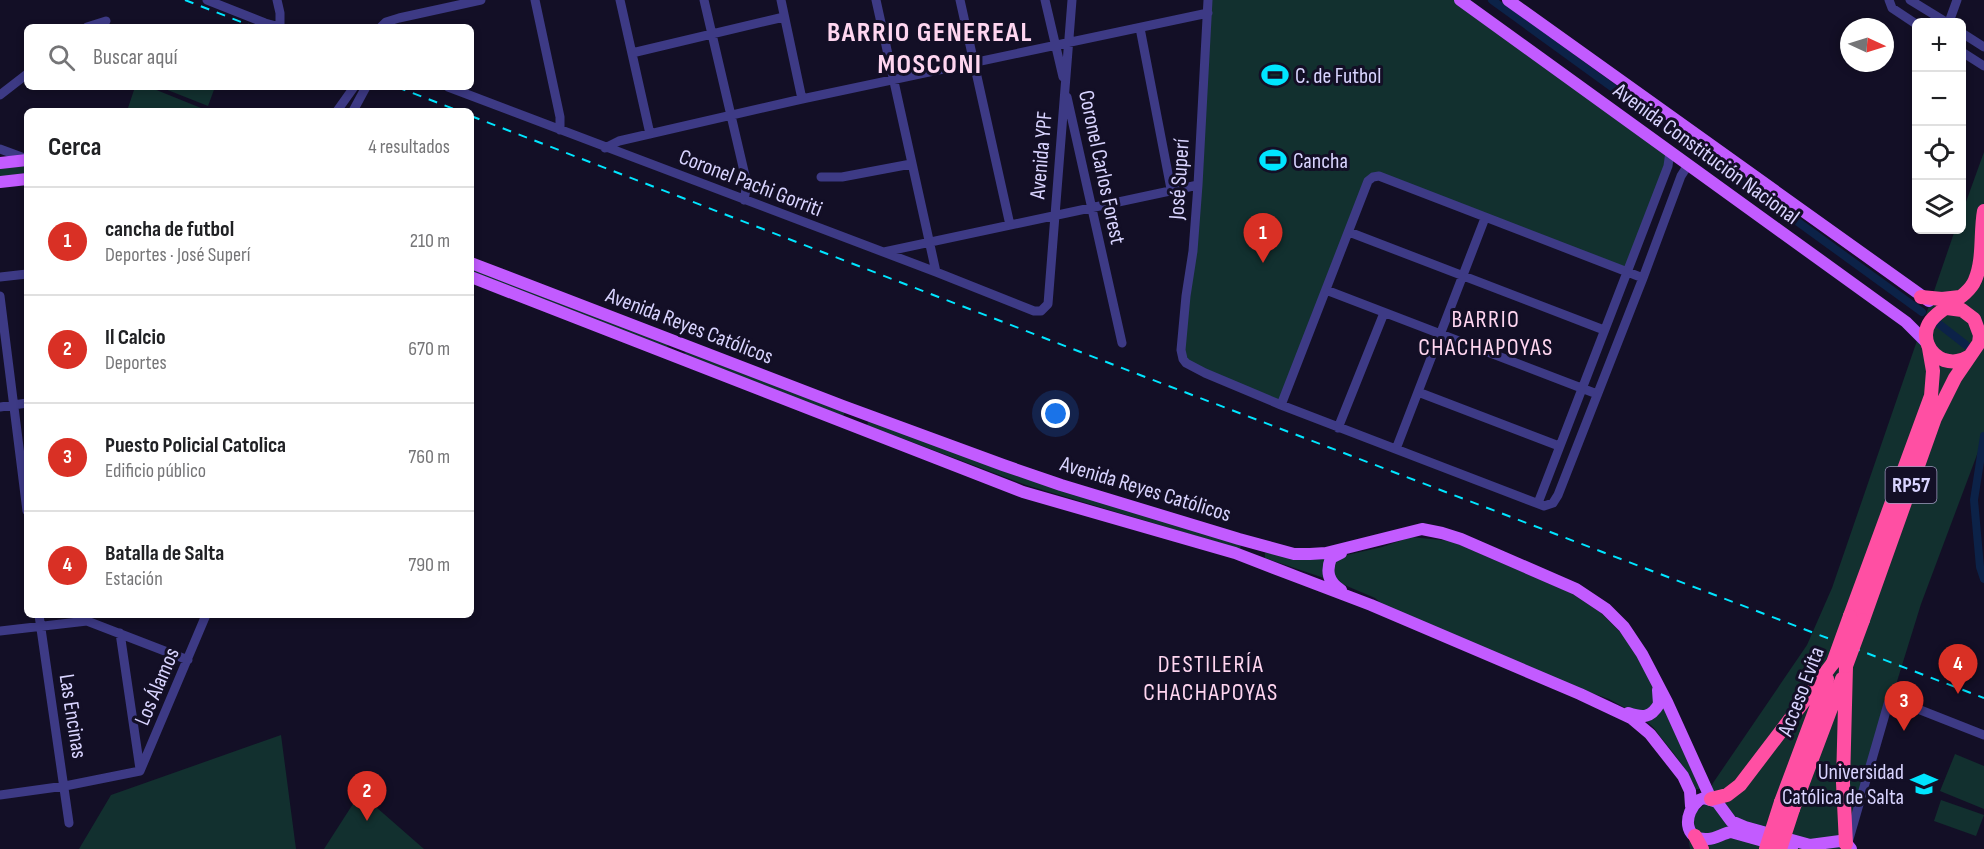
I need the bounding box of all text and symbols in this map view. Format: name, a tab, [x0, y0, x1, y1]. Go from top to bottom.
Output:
district label: BARRIO GENEREAL MOSCONI	[827, 16, 1033, 81]
north arrow	[1840, 18, 1894, 72]
map controls	[1912, 18, 1966, 234]
button: +	[1912, 18, 1966, 72]
search box	[24, 24, 474, 90]
icon: search	[45, 41, 78, 74]
text: Buscar aquí	[93, 44, 178, 71]
sports icon: C. de Futbol	[1260, 60, 1290, 90]
place label: C. de Futbol	[1295, 63, 1381, 90]
button: −	[1912, 72, 1966, 126]
street label: Avenida Constitución Nacional	[1607, 77, 1804, 231]
street label: Coronel Carlos Forest	[1072, 88, 1131, 247]
street label: Avenida YPF	[1024, 110, 1059, 201]
button: locate	[1912, 126, 1966, 180]
text: Cerca	[48, 132, 101, 163]
text: 4 resultados	[368, 135, 450, 159]
street label: José Superí	[1163, 137, 1196, 221]
street label: Coronel Pachi Gorriti	[675, 144, 826, 223]
sports icon: Cancha	[1258, 145, 1288, 175]
place label: Cancha	[1293, 148, 1348, 175]
button: layers	[1912, 180, 1966, 234]
pin: 1	[1244, 214, 1282, 263]
text: cancha de futbol	[105, 216, 234, 243]
text: 1	[64, 229, 71, 253]
text: 210 m	[410, 229, 450, 253]
text: Deportes · José Superí	[105, 243, 250, 267]
street label: Avenida Reyes Católicos	[601, 282, 777, 371]
district label: BARRIO CHACHAPOYAS	[1418, 305, 1554, 362]
text: Il Calcio	[105, 324, 166, 351]
text: 2	[63, 337, 72, 361]
text: 670 m	[408, 337, 450, 361]
text: Deportes	[105, 351, 167, 375]
your location	[1041, 399, 1070, 428]
text: Puesto Policial Catolica	[105, 432, 286, 459]
text: 3	[63, 445, 72, 469]
text: 760 m	[408, 445, 450, 469]
street label: Avenida Reyes Católicos	[1056, 450, 1234, 528]
text: Edificio público	[105, 459, 206, 483]
road number: RP57	[1886, 467, 1936, 503]
text: Batalla de Salta	[105, 540, 224, 567]
text: 4	[63, 553, 72, 577]
text: 790 m	[408, 553, 450, 577]
text: Estación	[105, 567, 163, 591]
street label: Acceso Evita	[1772, 643, 1831, 741]
street label: Los Álamos	[129, 644, 186, 730]
pin: 4	[1938, 644, 1978, 694]
district label: DESTILERÍA CHACHAPOYAS	[1143, 650, 1279, 707]
street label: Las Encinas	[53, 672, 93, 760]
pin: 3	[1884, 682, 1924, 731]
place label: Universidad Católica de Salta	[1782, 759, 1904, 811]
school or university icon: Universidad Católica de Salta	[1909, 769, 1939, 799]
pin: 2	[348, 772, 386, 821]

